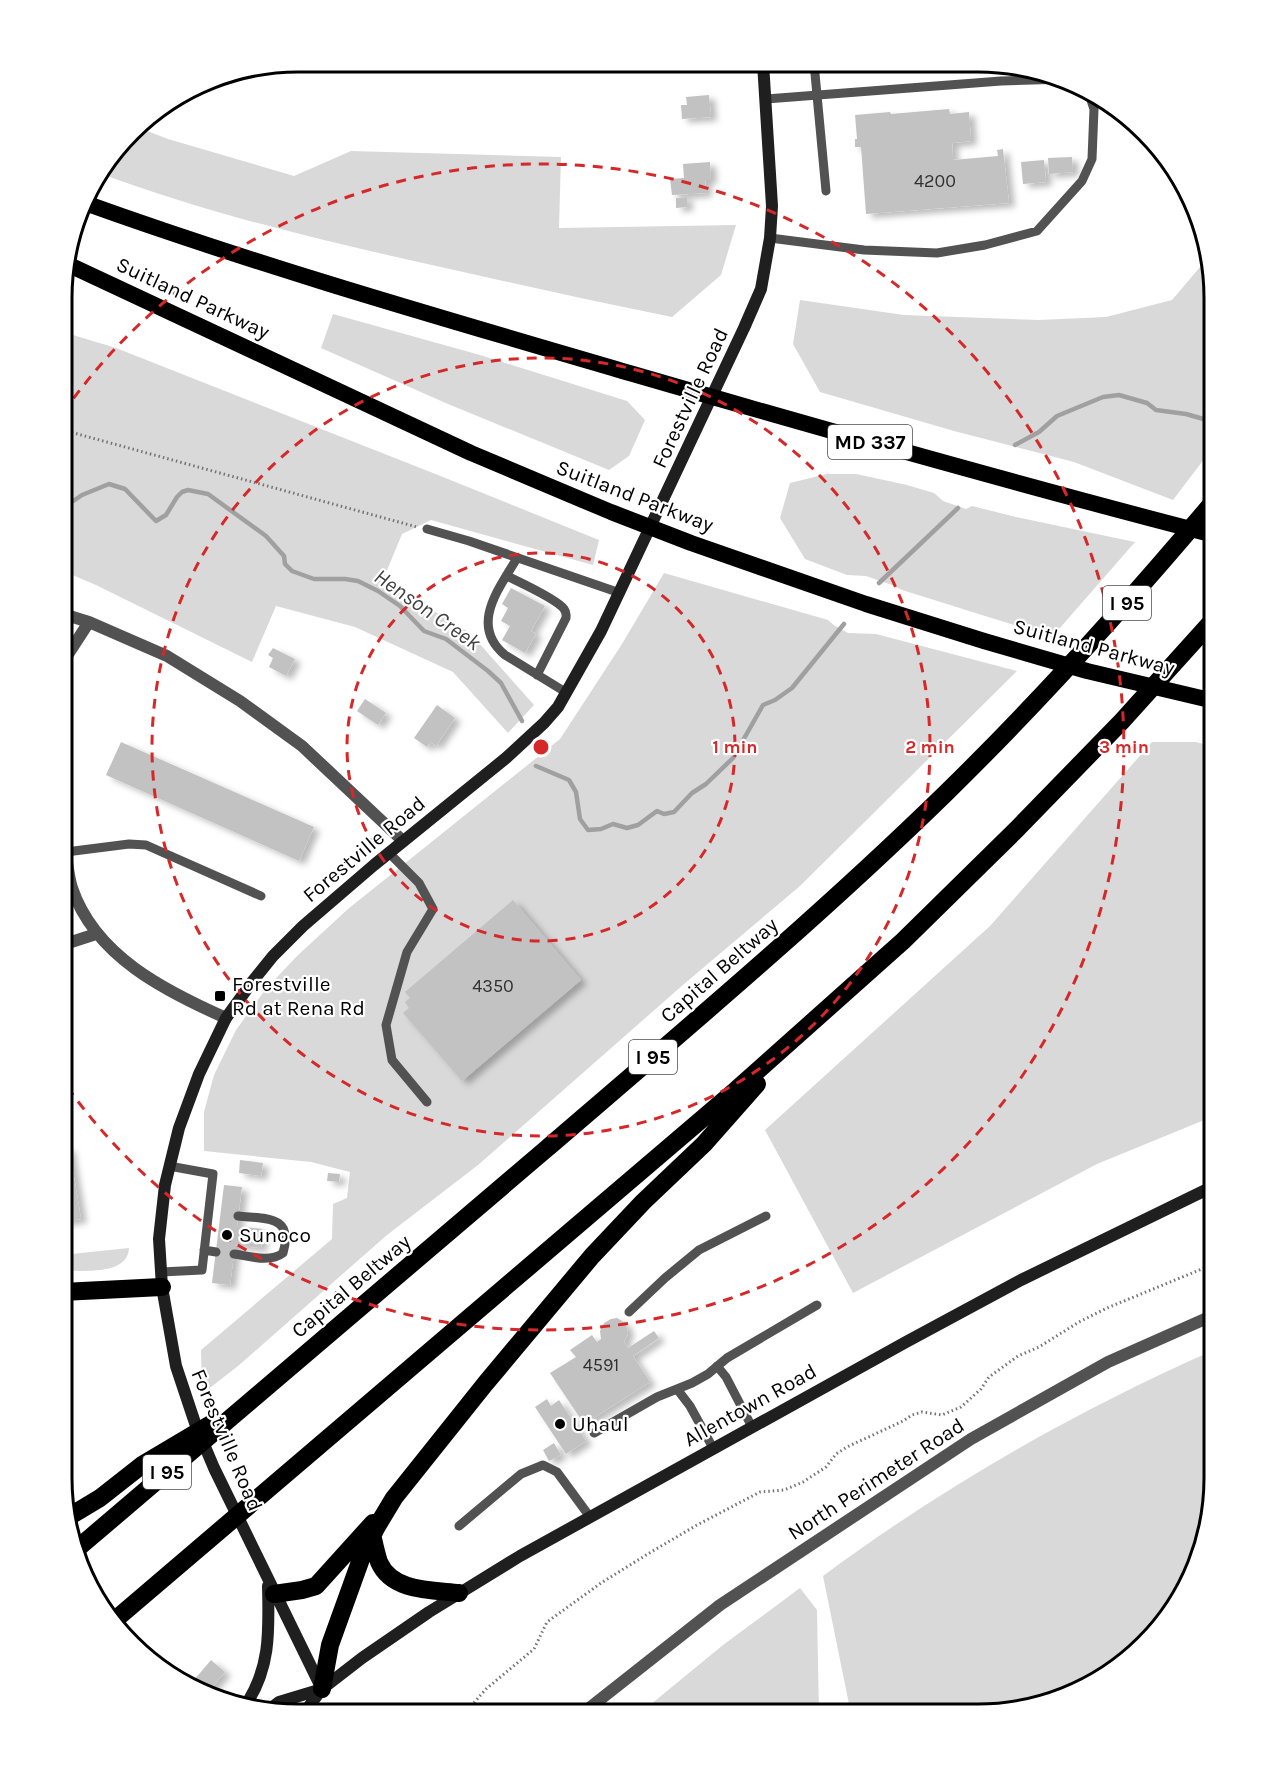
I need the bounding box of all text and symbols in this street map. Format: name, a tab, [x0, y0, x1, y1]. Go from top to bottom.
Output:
house number: 4200	[914, 170, 956, 192]
street label: Suitland Parkway	[113, 252, 274, 344]
street label: Forestville Road	[647, 324, 733, 472]
road number: MD 337	[828, 425, 912, 459]
street label: Suitland Parkway	[553, 455, 717, 537]
water label: Henson Creek	[369, 563, 487, 657]
road number: I 95	[1103, 586, 1151, 620]
street label: Suitland Parkway	[1011, 614, 1178, 680]
text: 1 min	[712, 736, 758, 758]
text: 2 min	[905, 736, 955, 758]
text: 3 min	[1099, 736, 1149, 758]
centre of rings	[531, 737, 551, 757]
street label: Forestville Road	[298, 791, 430, 907]
street label: Capital Beltway	[655, 912, 783, 1027]
place label: Forestville Rd at Rena Rd	[232, 972, 365, 1020]
house number: 4350	[472, 975, 514, 997]
marker: Forestville Rd at Rena Rd	[213, 989, 227, 1003]
road number: I 95	[629, 1040, 677, 1074]
place label: Sunoco	[239, 1223, 311, 1247]
marker: Sunoco	[220, 1228, 234, 1242]
street label: Capital Beltway	[287, 1229, 415, 1343]
house number: 4591	[583, 1354, 619, 1376]
street label: Allentown Road	[680, 1359, 820, 1451]
street label: Forestville Road	[186, 1365, 268, 1515]
place label: Uhaul	[572, 1412, 629, 1436]
street label: North Perimeter Road	[783, 1413, 969, 1545]
marker: Uhaul	[553, 1417, 567, 1431]
road number: I 95	[143, 1455, 191, 1489]

